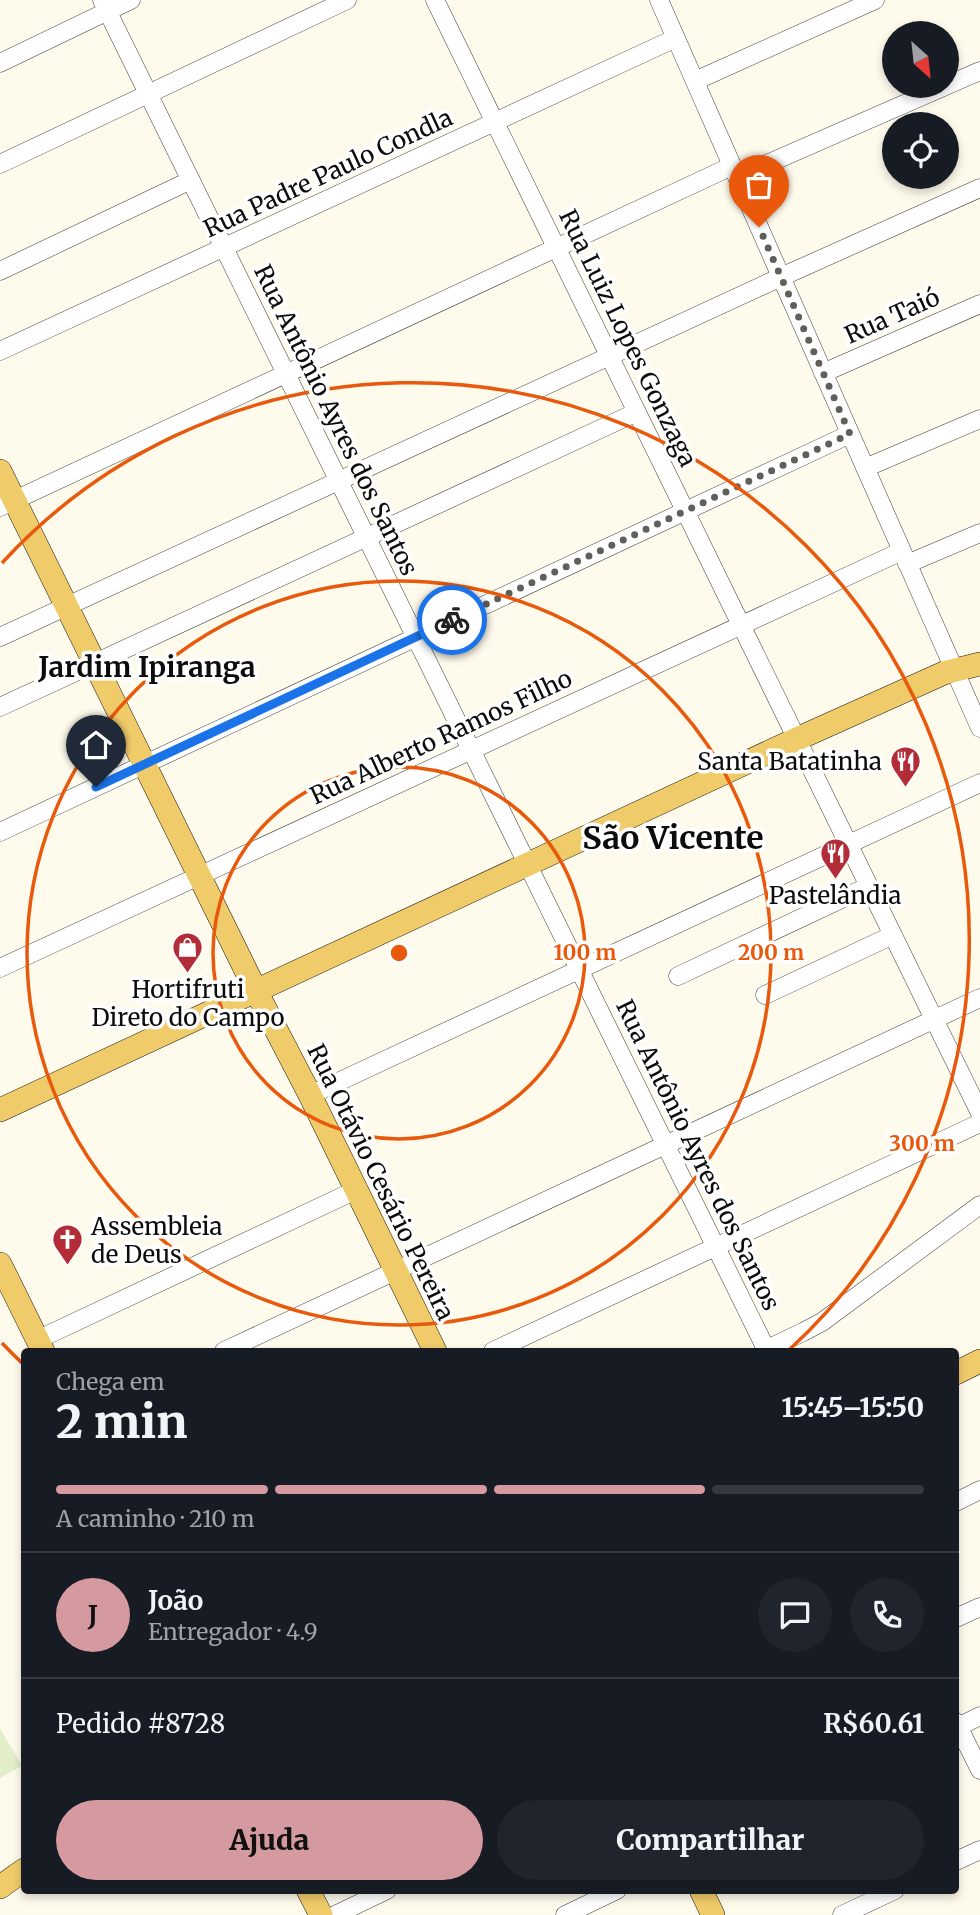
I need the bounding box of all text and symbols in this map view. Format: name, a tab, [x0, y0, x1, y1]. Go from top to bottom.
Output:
north arrow	[882, 21, 959, 98]
map controls	[882, 21, 959, 189]
street label: Rua Padre Paulo Condla	[199, 102, 457, 244]
button: locate	[882, 112, 959, 189]
pin	[729, 155, 789, 227]
icon: bag	[740, 166, 778, 204]
street label: Rua Luiz Lopes Gonzaga	[552, 204, 704, 472]
street label: Rua Antônio Ayres dos Santos	[247, 260, 425, 580]
street label: Rua Taió	[840, 281, 944, 351]
courier	[417, 585, 487, 655]
icon: bike	[433, 601, 471, 639]
district label: Jardim Ipiranga	[37, 649, 256, 685]
street label: Rua Alberto Ramos Filho	[305, 663, 577, 811]
pin	[66, 715, 126, 787]
icon: home	[77, 726, 115, 764]
restaurant icon: Santa Batatinha	[888, 744, 922, 788]
place label: Santa Batatinha	[697, 746, 882, 777]
district label: São Vicente	[582, 818, 764, 858]
restaurant icon: Pastelândia	[818, 836, 852, 880]
place label: Pastelândia	[769, 880, 901, 911]
shop icon: Hortifruti Direto do Campo	[171, 930, 205, 974]
text: 100 m	[554, 939, 616, 966]
text: 200 m	[738, 939, 804, 966]
centre of rings	[387, 941, 411, 965]
place label: Hortifruti Direto do Campo	[92, 974, 284, 1033]
street label: Rua Antônio Ayres dos Santos	[609, 995, 787, 1315]
street label: Rua Otávio Cesário Pereira	[301, 1039, 462, 1325]
text: 300 m	[889, 1130, 955, 1157]
place label: Assembleia de Deus	[90, 1211, 222, 1270]
church icon: Assembleia de Deus	[51, 1223, 85, 1267]
text: Chega em	[56, 1367, 165, 1396]
text: 15:45–15:50	[781, 1391, 924, 1424]
text: 2 min	[56, 1393, 188, 1451]
text: A caminho · 210 m	[56, 1504, 254, 1533]
button: chat	[758, 1578, 832, 1652]
button: phone	[850, 1578, 924, 1652]
text: João	[148, 1584, 203, 1617]
text: J	[88, 1599, 98, 1632]
text: Entregador · 4.9	[148, 1617, 318, 1646]
text: Pedido #8728	[56, 1707, 225, 1740]
text: R$60.61	[823, 1707, 924, 1740]
button: Ajuda	[56, 1800, 483, 1880]
button: Compartilhar	[497, 1800, 924, 1880]

